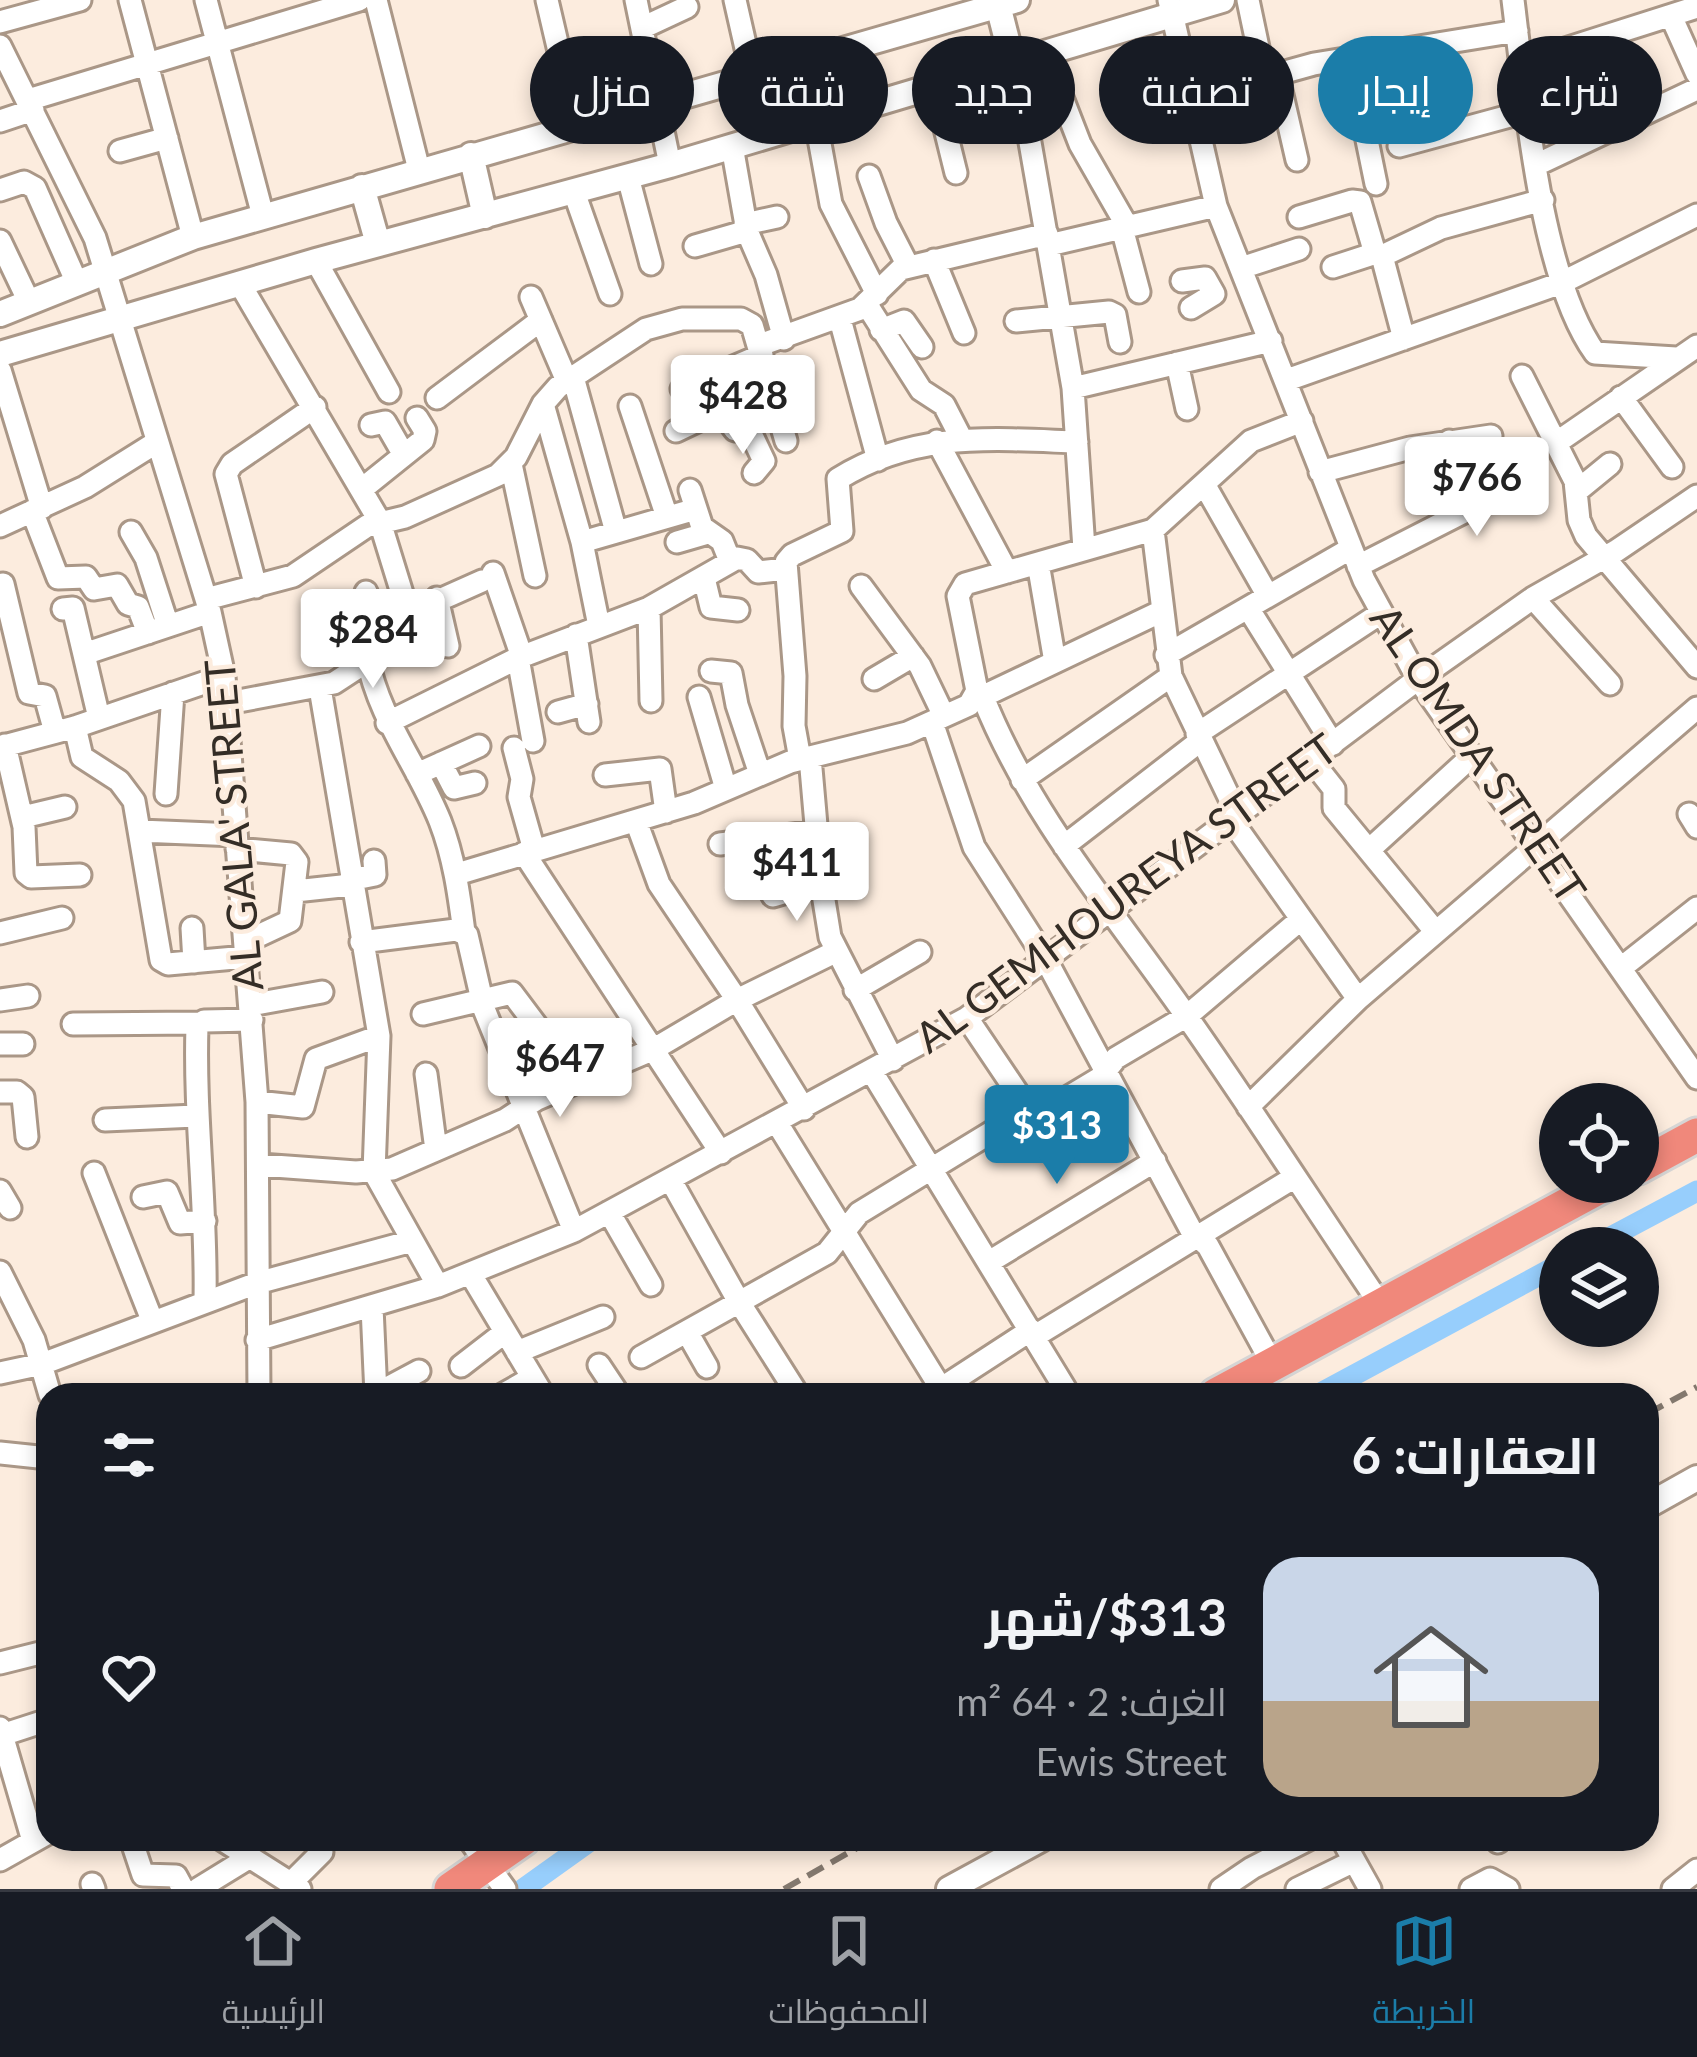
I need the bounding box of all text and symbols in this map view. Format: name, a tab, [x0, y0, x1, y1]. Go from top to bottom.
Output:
chip: منزل	[530, 36, 694, 144]
chip: شقة	[718, 36, 888, 144]
chip: جديد	[912, 36, 1075, 144]
chip: تصفية	[1099, 36, 1294, 144]
chip: إيجار	[1318, 36, 1473, 144]
chip: شراء	[1497, 36, 1662, 144]
pin: $428	[672, 355, 814, 457]
text: $428	[698, 371, 788, 417]
pin: $766	[1406, 437, 1548, 539]
text: $766	[1432, 453, 1522, 499]
pin: $284	[302, 589, 444, 691]
street label: AL OMDA STREET	[1361, 595, 1597, 912]
text: $284	[328, 605, 418, 651]
street label: AL GALA' STREET	[194, 657, 272, 993]
street label: AL GEMHOUREYA STREET	[905, 722, 1346, 1062]
pin: $411	[726, 822, 868, 924]
text: $411	[752, 838, 842, 884]
pin: $647	[489, 1018, 631, 1120]
text: $647	[515, 1034, 605, 1080]
map controls	[1539, 1083, 1659, 1347]
button: locate	[1539, 1083, 1659, 1203]
pin: $313	[986, 1085, 1128, 1187]
text: $313	[1012, 1101, 1102, 1147]
button: layers	[1539, 1227, 1659, 1347]
icon: filters	[96, 1422, 162, 1488]
text: العقارات: 6	[1351, 1424, 1599, 1485]
text: $313/شهر	[985, 1586, 1227, 1647]
icon: home	[1359, 1605, 1503, 1749]
icon: heart	[96, 1644, 162, 1710]
text: الغرف: 2 · 64 m²	[956, 1678, 1227, 1724]
text: Ewis Street	[1036, 1738, 1227, 1784]
tab: الرئيسية	[222, 1908, 325, 2042]
tab: المحفوظات	[768, 1908, 929, 2042]
tab: الخريطة	[1372, 1908, 1475, 2042]

